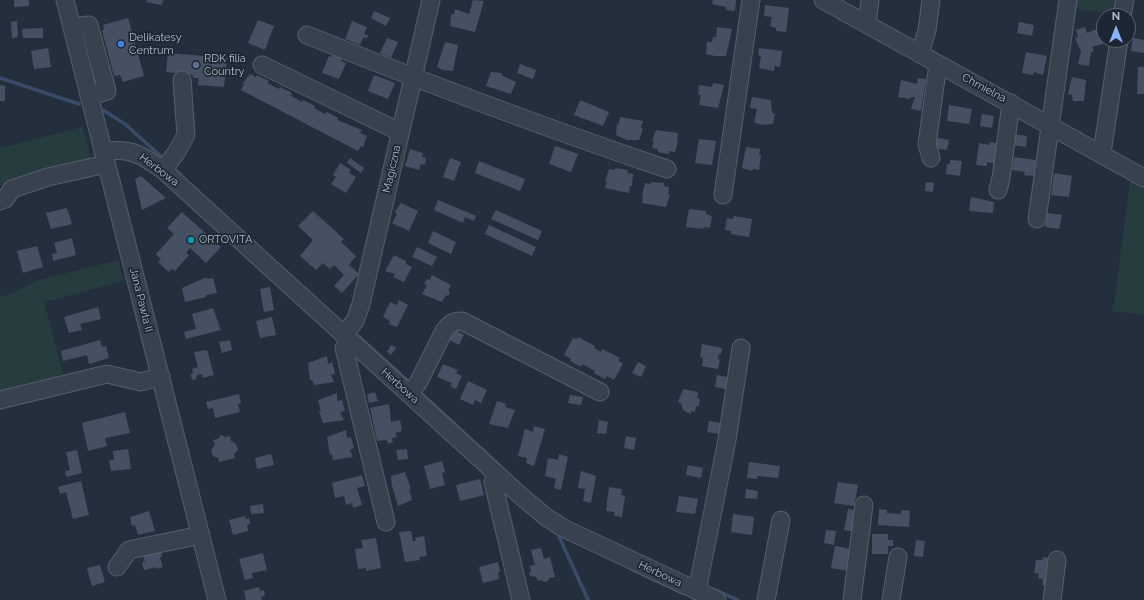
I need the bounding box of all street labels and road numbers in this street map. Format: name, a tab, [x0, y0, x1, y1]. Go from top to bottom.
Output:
street label: Chmielna	[960, 71, 1008, 105]
street label: Magiczna	[380, 144, 404, 194]
street label: Herbowa	[137, 151, 181, 189]
street label: Jana Pawła II	[127, 267, 155, 333]
street label: Herbowa	[378, 366, 422, 406]
street label: Herbowa	[636, 558, 684, 590]

